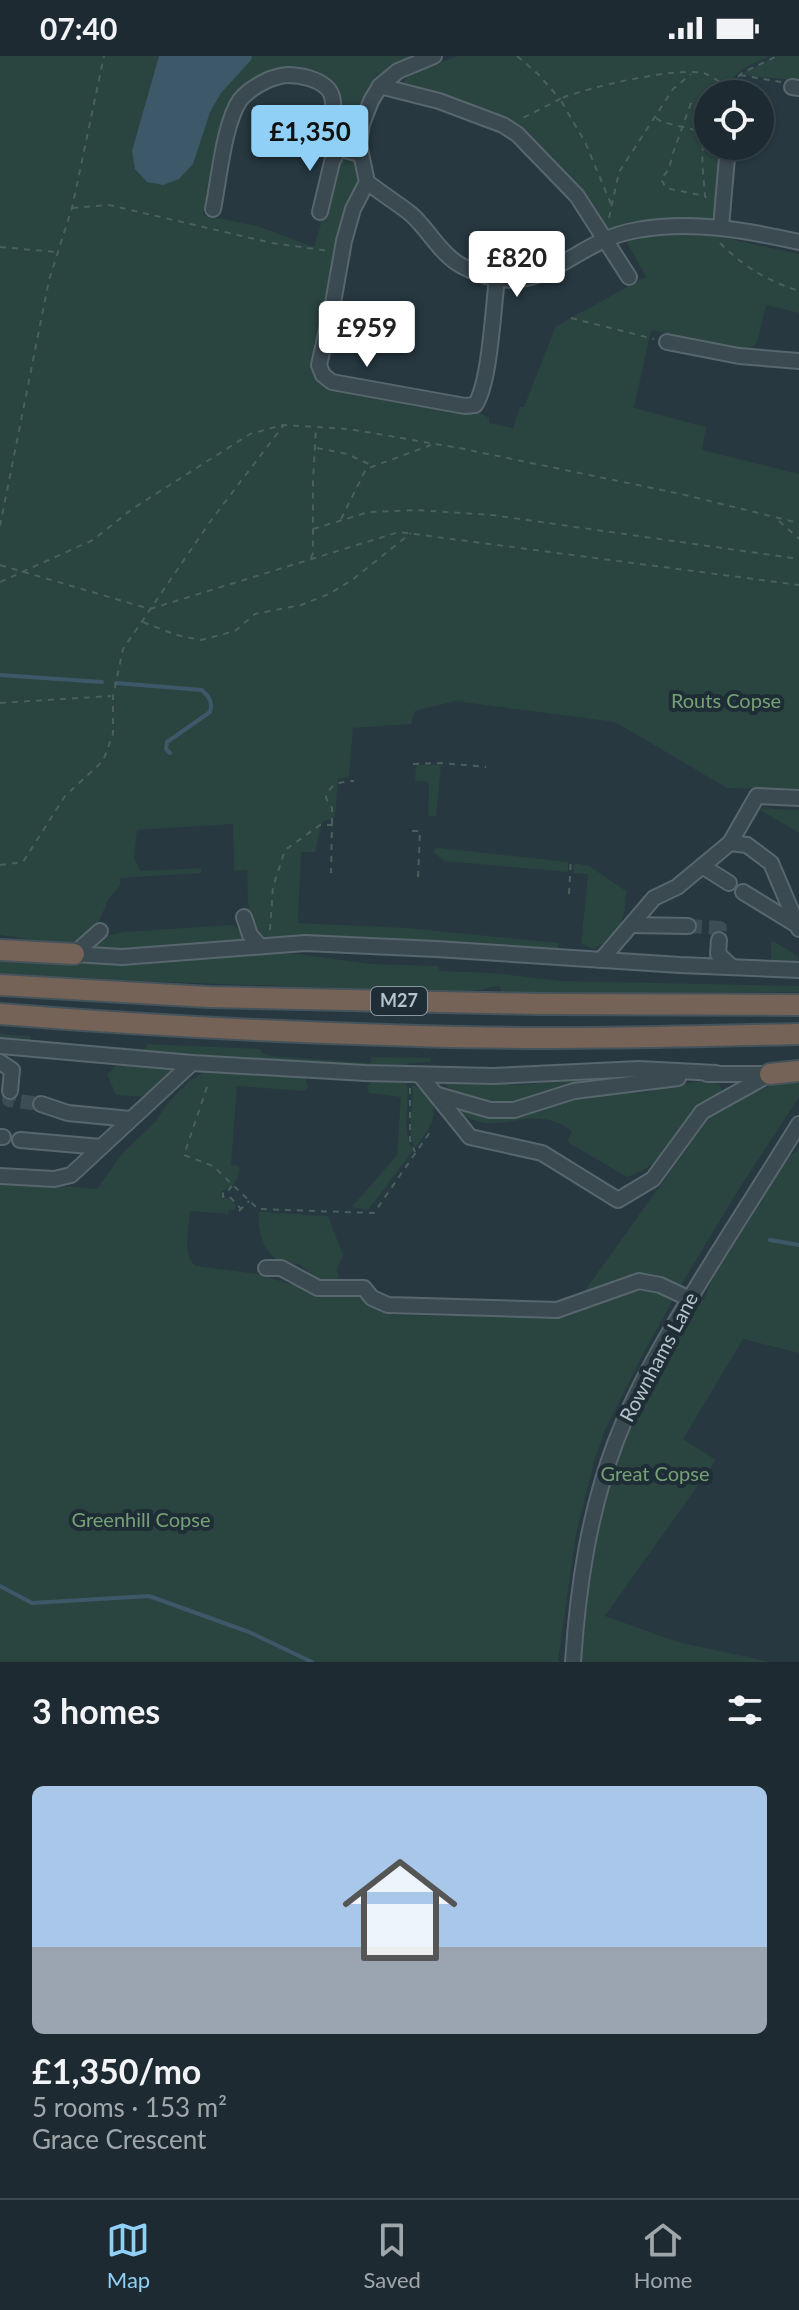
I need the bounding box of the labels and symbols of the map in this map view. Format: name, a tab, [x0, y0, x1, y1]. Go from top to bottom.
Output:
pin: £1,350	[245, 105, 375, 173]
pin: £820	[470, 231, 564, 299]
pin: £959	[320, 301, 414, 369]
park label: Routs Copse	[671, 688, 781, 712]
road number: M27	[371, 987, 427, 1015]
street label: Rownhams Lane	[614, 1288, 702, 1425]
park label: Great Copse	[601, 1461, 709, 1485]
park label: Greenhill Copse	[71, 1507, 211, 1531]

